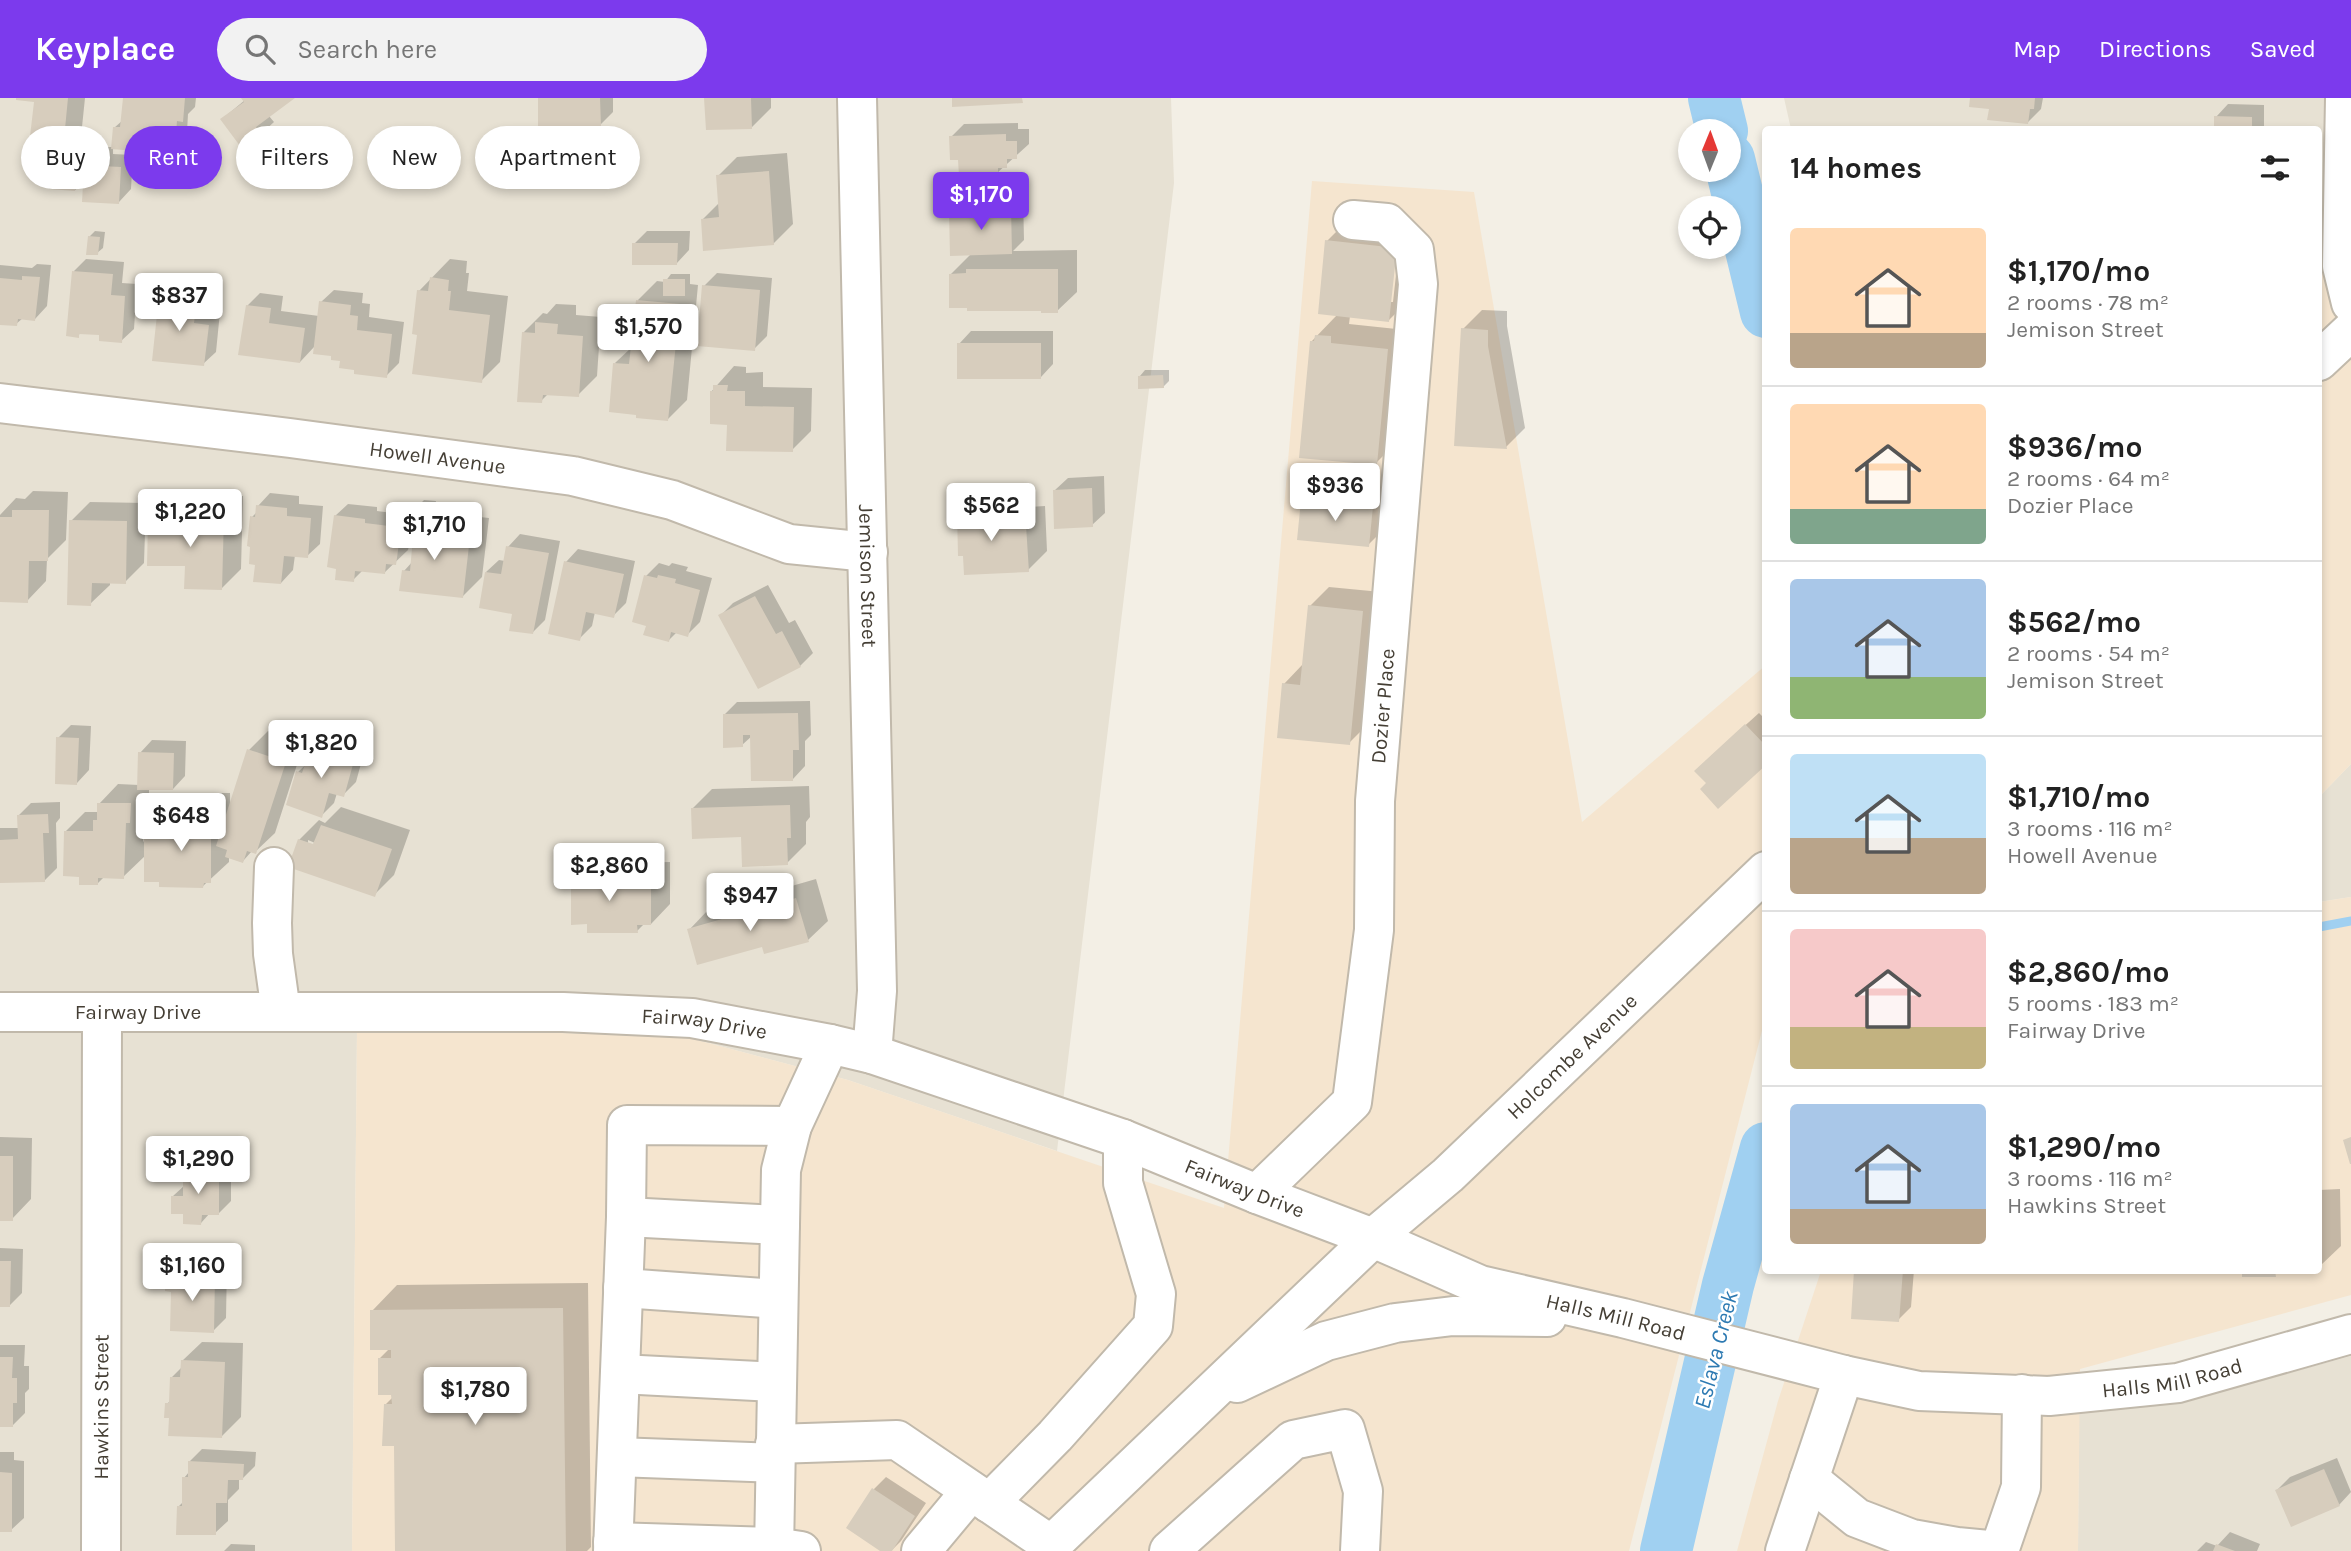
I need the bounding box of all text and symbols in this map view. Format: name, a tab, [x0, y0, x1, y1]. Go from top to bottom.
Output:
search box	[217, 18, 707, 81]
text: Keyplace	[35, 30, 175, 68]
icon: search	[241, 30, 279, 68]
text: Search here	[297, 34, 437, 65]
text: Map	[2013, 35, 2061, 63]
text: Directions	[2099, 35, 2212, 63]
text: Saved	[2250, 35, 2316, 63]
north arrow	[1678, 119, 1741, 182]
map controls	[1678, 119, 1741, 259]
chip: Buy	[21, 126, 110, 189]
chip: Rent	[124, 126, 222, 189]
chip: Filters	[236, 126, 353, 189]
chip: New	[367, 126, 461, 189]
chip: Apartment	[475, 126, 640, 189]
icon: filters	[2256, 149, 2294, 187]
text: 14 homes	[1790, 150, 1922, 186]
pin: $1,170	[924, 172, 1038, 232]
text: $1,170	[949, 181, 1013, 208]
button: locate	[1678, 196, 1741, 259]
text: $1,170/mo	[2007, 253, 2150, 289]
icon: home	[1846, 256, 1930, 340]
pin: $837	[138, 274, 220, 333]
text: $837	[151, 282, 207, 309]
text: 2 rooms · 78 m²	[2007, 289, 2169, 316]
pin: $1,570	[591, 304, 705, 364]
text: $1,570	[613, 313, 683, 340]
text: Jemison Street	[2007, 316, 2164, 343]
text: $936/mo	[2007, 429, 2142, 465]
icon: home	[1846, 432, 1930, 516]
street label: Howell Avenue	[368, 437, 507, 479]
pin: $936	[1294, 464, 1376, 523]
text: 2 rooms · 64 m²	[2007, 465, 2170, 492]
text: $936	[1306, 472, 1364, 499]
pin: $562	[950, 484, 1032, 543]
pin: $1,220	[133, 490, 247, 549]
text: $562	[962, 492, 1020, 519]
text: Dozier Place	[2007, 492, 2134, 519]
text: $1,220	[154, 498, 226, 525]
pin: $1,710	[377, 503, 491, 562]
street label: Jemison Street	[854, 504, 881, 648]
text: $1,710	[402, 511, 466, 538]
text: $562/mo	[2007, 604, 2141, 640]
icon: home	[1846, 607, 1930, 691]
text: 2 rooms · 54 m²	[2007, 640, 2170, 667]
street label: Dozier Place	[1366, 647, 1400, 765]
text: Jemison Street	[2007, 667, 2164, 694]
pin: $1,820	[264, 720, 378, 780]
text: $1,820	[284, 729, 358, 756]
text: $1,710/mo	[2007, 779, 2150, 815]
icon: home	[1846, 782, 1930, 866]
pin: $648	[140, 794, 222, 853]
text: $648	[152, 802, 210, 829]
text: 3 rooms · 116 m²	[2007, 815, 2173, 842]
text: Howell Avenue	[2007, 842, 2157, 869]
pin: $2,860	[552, 844, 666, 903]
text: $2,860	[570, 852, 648, 879]
pin: $947	[709, 874, 791, 933]
text: $947	[722, 882, 778, 909]
text: $2,860/mo	[2007, 954, 2170, 990]
icon: home	[1846, 957, 1930, 1041]
street label: Holcombe Avenue	[1502, 989, 1642, 1124]
text: 5 rooms · 183 m²	[2007, 990, 2179, 1017]
street label: Fairway Drive	[75, 1000, 201, 1024]
street label: Fairway Drive	[641, 1004, 769, 1044]
text: Fairway Drive	[2007, 1017, 2146, 1044]
text: $1,290/mo	[2007, 1129, 2161, 1165]
icon: home	[1846, 1132, 1930, 1216]
pin: $1,290	[141, 1136, 255, 1196]
text: $1,290	[162, 1145, 234, 1172]
street label: Fairway Drive	[1181, 1154, 1308, 1223]
text: 3 rooms · 116 m²	[2007, 1165, 2173, 1192]
text: Hawkins Street	[2007, 1192, 2166, 1219]
pin: $1,160	[135, 1244, 249, 1303]
text: $1,160	[159, 1252, 225, 1279]
water label: Eslava Creek	[1688, 1288, 1744, 1412]
street label: Halls Mill Road	[1544, 1289, 1688, 1346]
street label: Hawkins Street	[89, 1334, 113, 1480]
street label: Halls Mill Road	[2101, 1353, 2245, 1403]
pin: $1,780	[418, 1368, 532, 1427]
text: $1,780	[440, 1376, 510, 1403]

